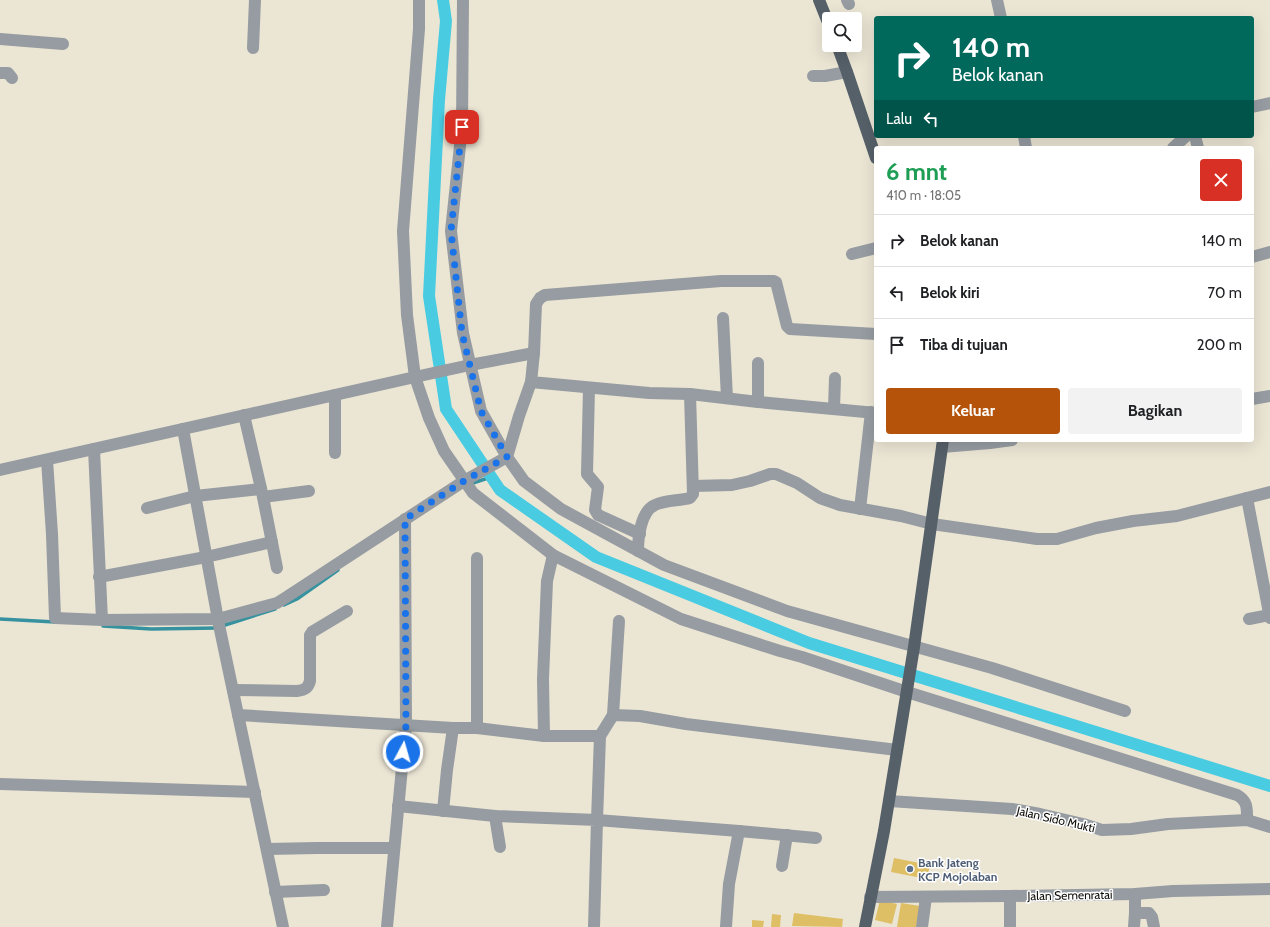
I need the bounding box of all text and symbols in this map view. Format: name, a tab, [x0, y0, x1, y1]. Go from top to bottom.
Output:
map controls	[822, 12, 862, 52]
button: search	[822, 12, 862, 52]
text: 140 m	[952, 30, 1030, 64]
icon: right	[886, 32, 938, 84]
text: Belok kanan	[952, 64, 1044, 86]
icon: left	[920, 108, 942, 130]
pin	[445, 110, 479, 144]
text: Lalu	[886, 110, 912, 128]
icon: arrive	[451, 116, 473, 138]
text: 6 mnt	[886, 157, 947, 186]
button: close	[1200, 159, 1242, 201]
text: 410 m · 18:05	[886, 187, 961, 203]
icon: right	[886, 230, 908, 252]
text: Belok kanan	[920, 232, 999, 250]
text: 140 m	[1201, 232, 1242, 250]
icon: left	[886, 282, 908, 304]
text: Belok kiri	[920, 284, 980, 302]
text: 70 m	[1208, 284, 1242, 302]
icon: arrive	[886, 334, 908, 356]
text: Tiba di tujuan	[920, 336, 1008, 354]
text: 200 m	[1197, 336, 1242, 354]
button: Keluar	[886, 388, 1060, 434]
button: Bagikan	[1068, 388, 1242, 434]
position arrow	[382, 731, 424, 773]
street label: Jalan Sido Mukti	[1014, 802, 1097, 835]
place label: Bank Jateng KCP Mojolaban	[918, 855, 997, 884]
marker: Bank Jateng KCP Mojolaban	[905, 864, 915, 874]
street label: Jalan Semenratai	[1026, 887, 1113, 903]

